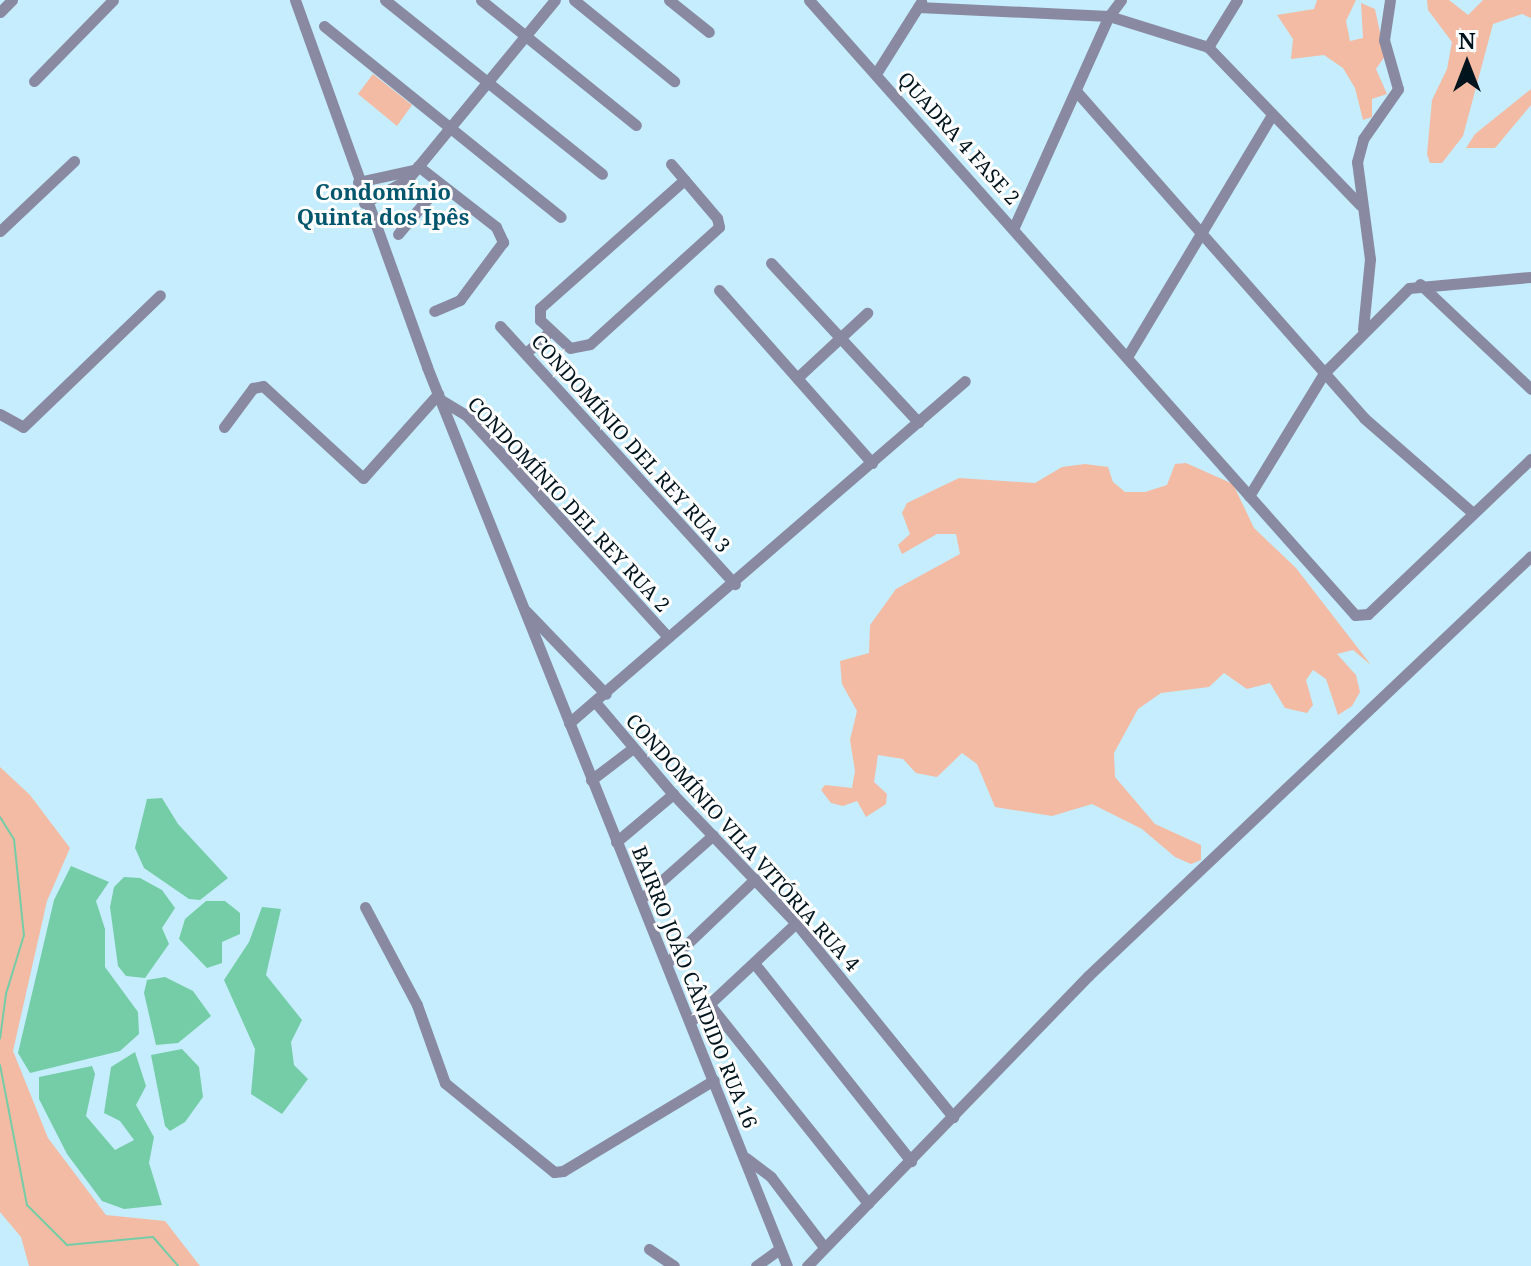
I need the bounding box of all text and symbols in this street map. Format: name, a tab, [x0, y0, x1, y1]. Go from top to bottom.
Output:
north arrow	[1427, 24, 1507, 104]
text: N	[1458, 25, 1476, 55]
street label: QUADRA 4 FASE 2	[893, 67, 1025, 209]
district label: Condomínio Quinta dos Ipês	[297, 178, 469, 230]
street label: CONDOMÍNIO DEL REY RUA 3	[527, 329, 735, 557]
street label: CONDOMÍNIO DEL REY RUA 2	[463, 391, 675, 617]
street label: CONDOMÍNIO VILA VITÓRIA RUA 4	[621, 708, 865, 976]
street label: BAIRRO JOÃO CÂNDIDO RUA 16	[627, 843, 763, 1131]

